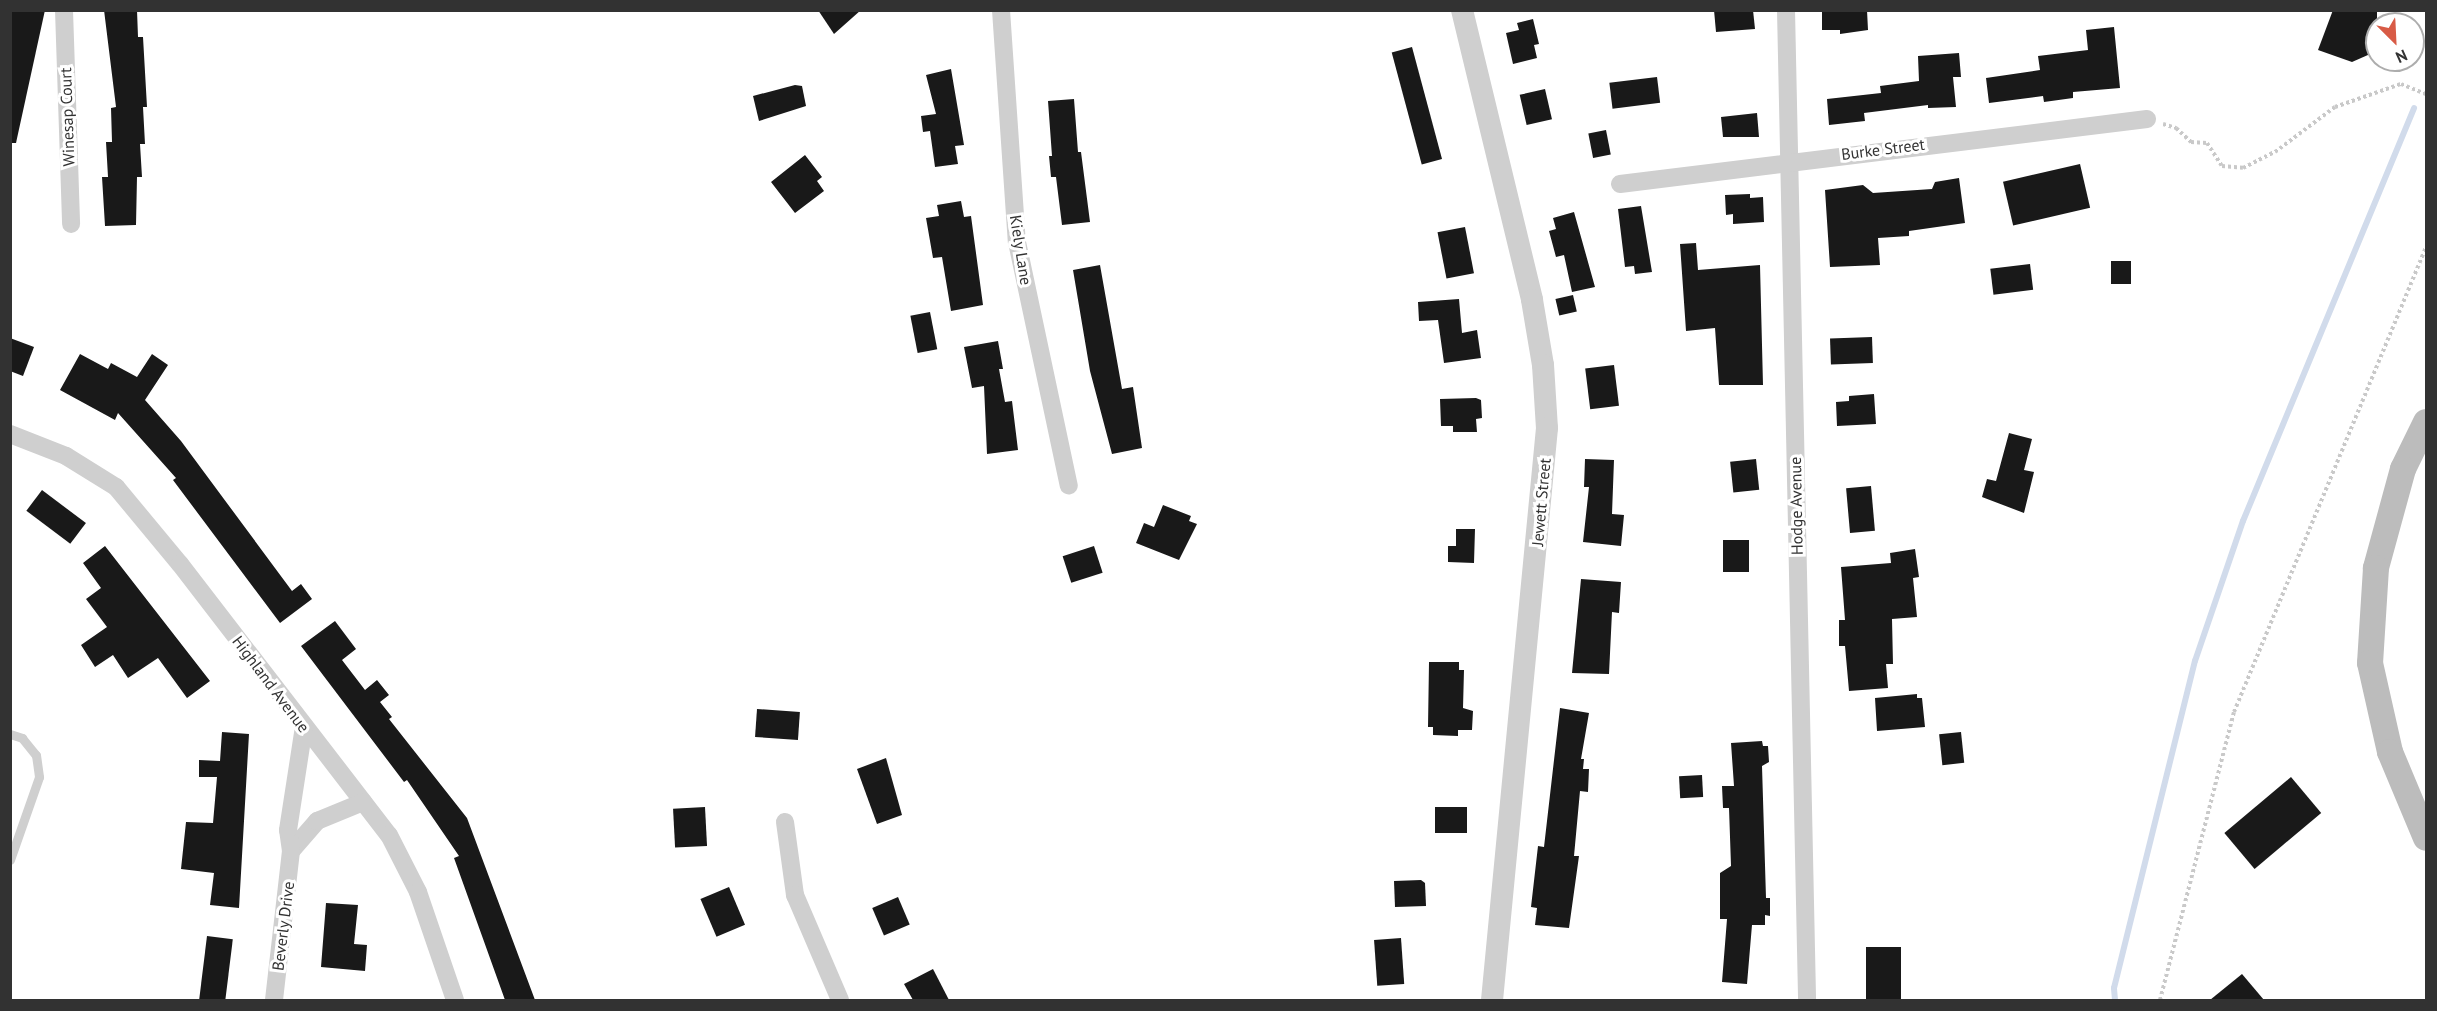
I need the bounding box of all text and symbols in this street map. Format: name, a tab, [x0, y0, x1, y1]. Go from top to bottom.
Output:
north arrow	[2365, 12, 2425, 72]
text: N	[2393, 45, 2410, 68]
street label: Winesap Court	[56, 67, 78, 167]
street label: Burke Street	[1840, 134, 1926, 164]
street label: Kiely Lane	[1006, 213, 1036, 287]
street label: Hodge Avenue	[1786, 456, 1806, 556]
street label: Jewett Street	[1528, 457, 1554, 547]
street label: Highland Avenue	[228, 632, 314, 736]
street label: Beverly Drive	[268, 880, 298, 972]

